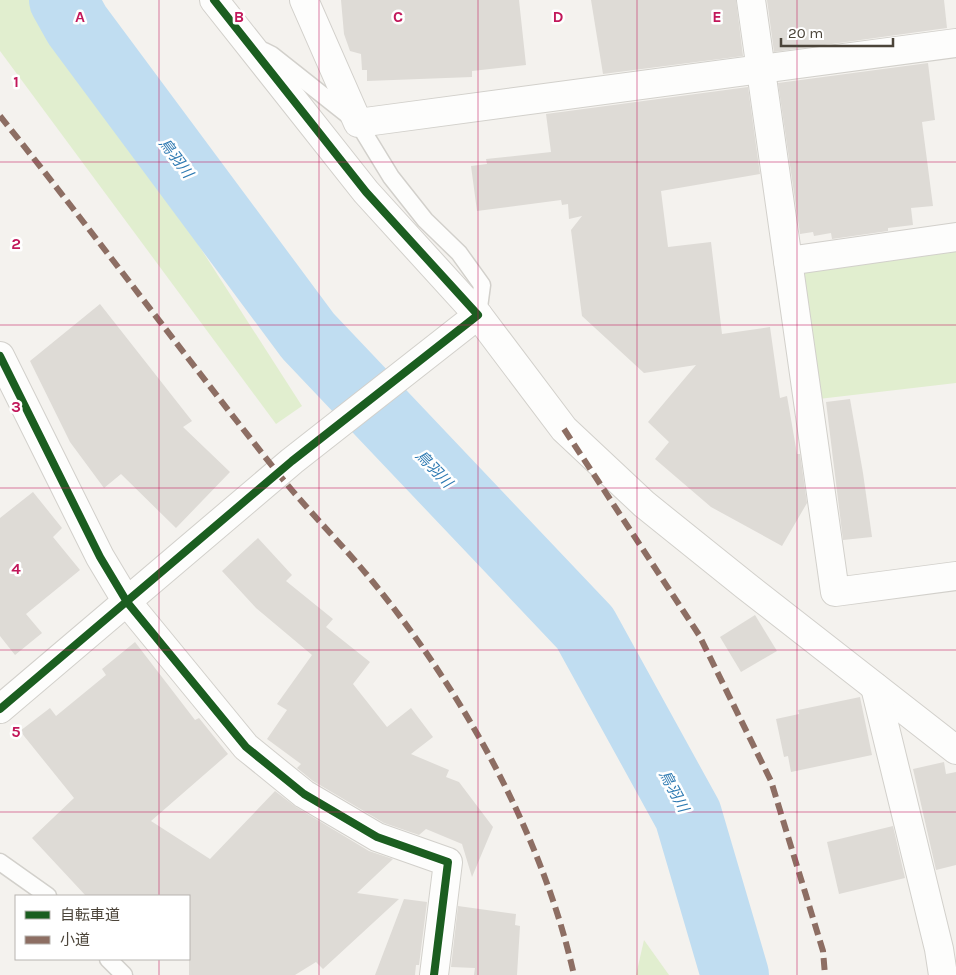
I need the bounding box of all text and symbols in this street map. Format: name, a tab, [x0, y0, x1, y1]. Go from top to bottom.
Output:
text: A	[75, 7, 85, 26]
text: B	[234, 7, 244, 26]
text: C	[393, 7, 403, 26]
text: D	[553, 7, 564, 26]
text: E	[712, 7, 722, 26]
scale bar	[781, 15, 894, 47]
text: 20 m	[788, 24, 823, 42]
text: 1	[13, 72, 19, 91]
water label: 鳥羽川	[155, 135, 198, 183]
text: 2	[11, 234, 21, 253]
text: 3	[11, 397, 21, 416]
water label: 鳥羽川	[412, 447, 457, 493]
text: 4	[11, 559, 21, 578]
text: 5	[11, 722, 21, 741]
water label: 鳥羽川	[655, 767, 693, 817]
legend	[15, 895, 190, 960]
text: 自転車道	[60, 906, 120, 924]
text: 小道	[60, 931, 90, 949]

